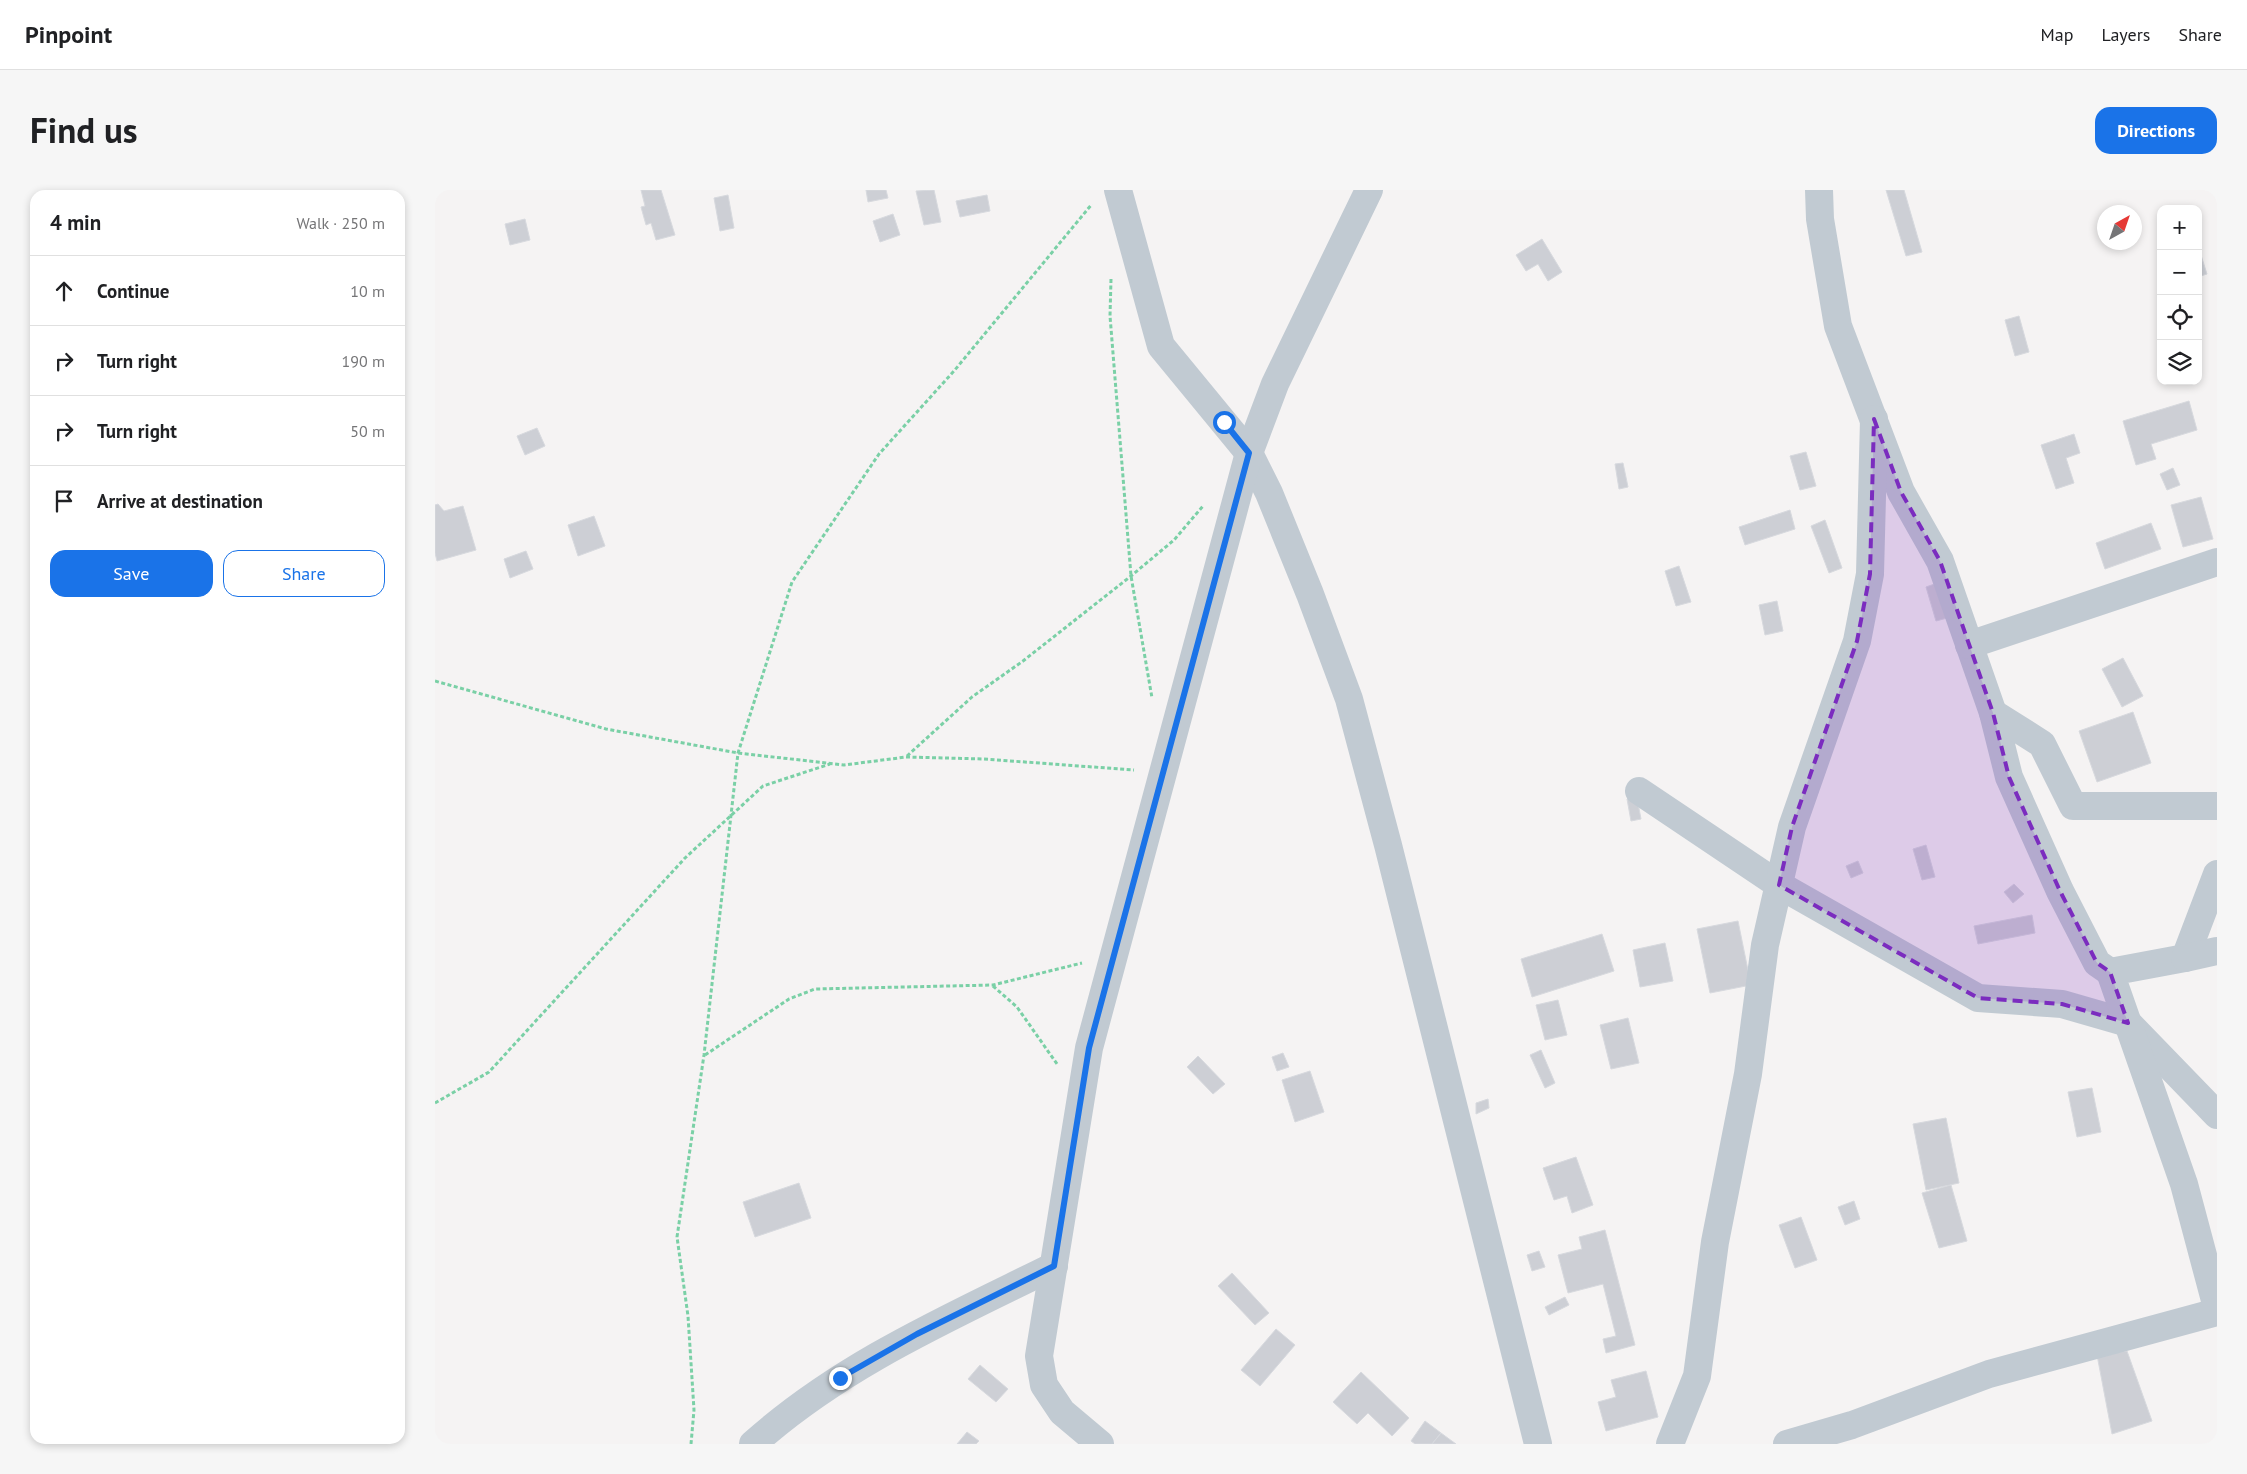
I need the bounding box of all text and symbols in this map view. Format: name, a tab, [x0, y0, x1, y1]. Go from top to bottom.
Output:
text: Pinpoint	[25, 19, 112, 50]
text: Map	[2041, 23, 2073, 46]
text: Layers	[2101, 23, 2150, 46]
text: Share	[2178, 23, 2222, 46]
text: Find us	[30, 107, 138, 153]
button: Directions	[2095, 107, 2217, 154]
north arrow	[2097, 205, 2142, 250]
map controls	[2157, 205, 2202, 385]
button: +	[2157, 205, 2202, 250]
text: 4 min	[50, 209, 101, 236]
text: Walk · 250 m	[296, 213, 385, 233]
button: −	[2157, 250, 2202, 295]
icon: ahead	[50, 277, 78, 305]
text: Continue	[97, 279, 169, 303]
text: 10 m	[350, 281, 385, 301]
button: locate	[2157, 295, 2202, 340]
button: layers	[2157, 340, 2202, 385]
icon: right	[50, 347, 78, 375]
text: Turn right	[97, 349, 177, 373]
text: 190 m	[342, 351, 385, 371]
route start	[1213, 411, 1236, 434]
icon: right	[50, 417, 78, 445]
text: Turn right	[97, 419, 177, 443]
text: 50 m	[350, 421, 385, 441]
icon: arrive	[50, 487, 78, 515]
text: Arrive at destination	[97, 489, 263, 513]
button: Save	[50, 550, 213, 597]
button: Share	[223, 550, 385, 597]
route end	[829, 1367, 852, 1390]

